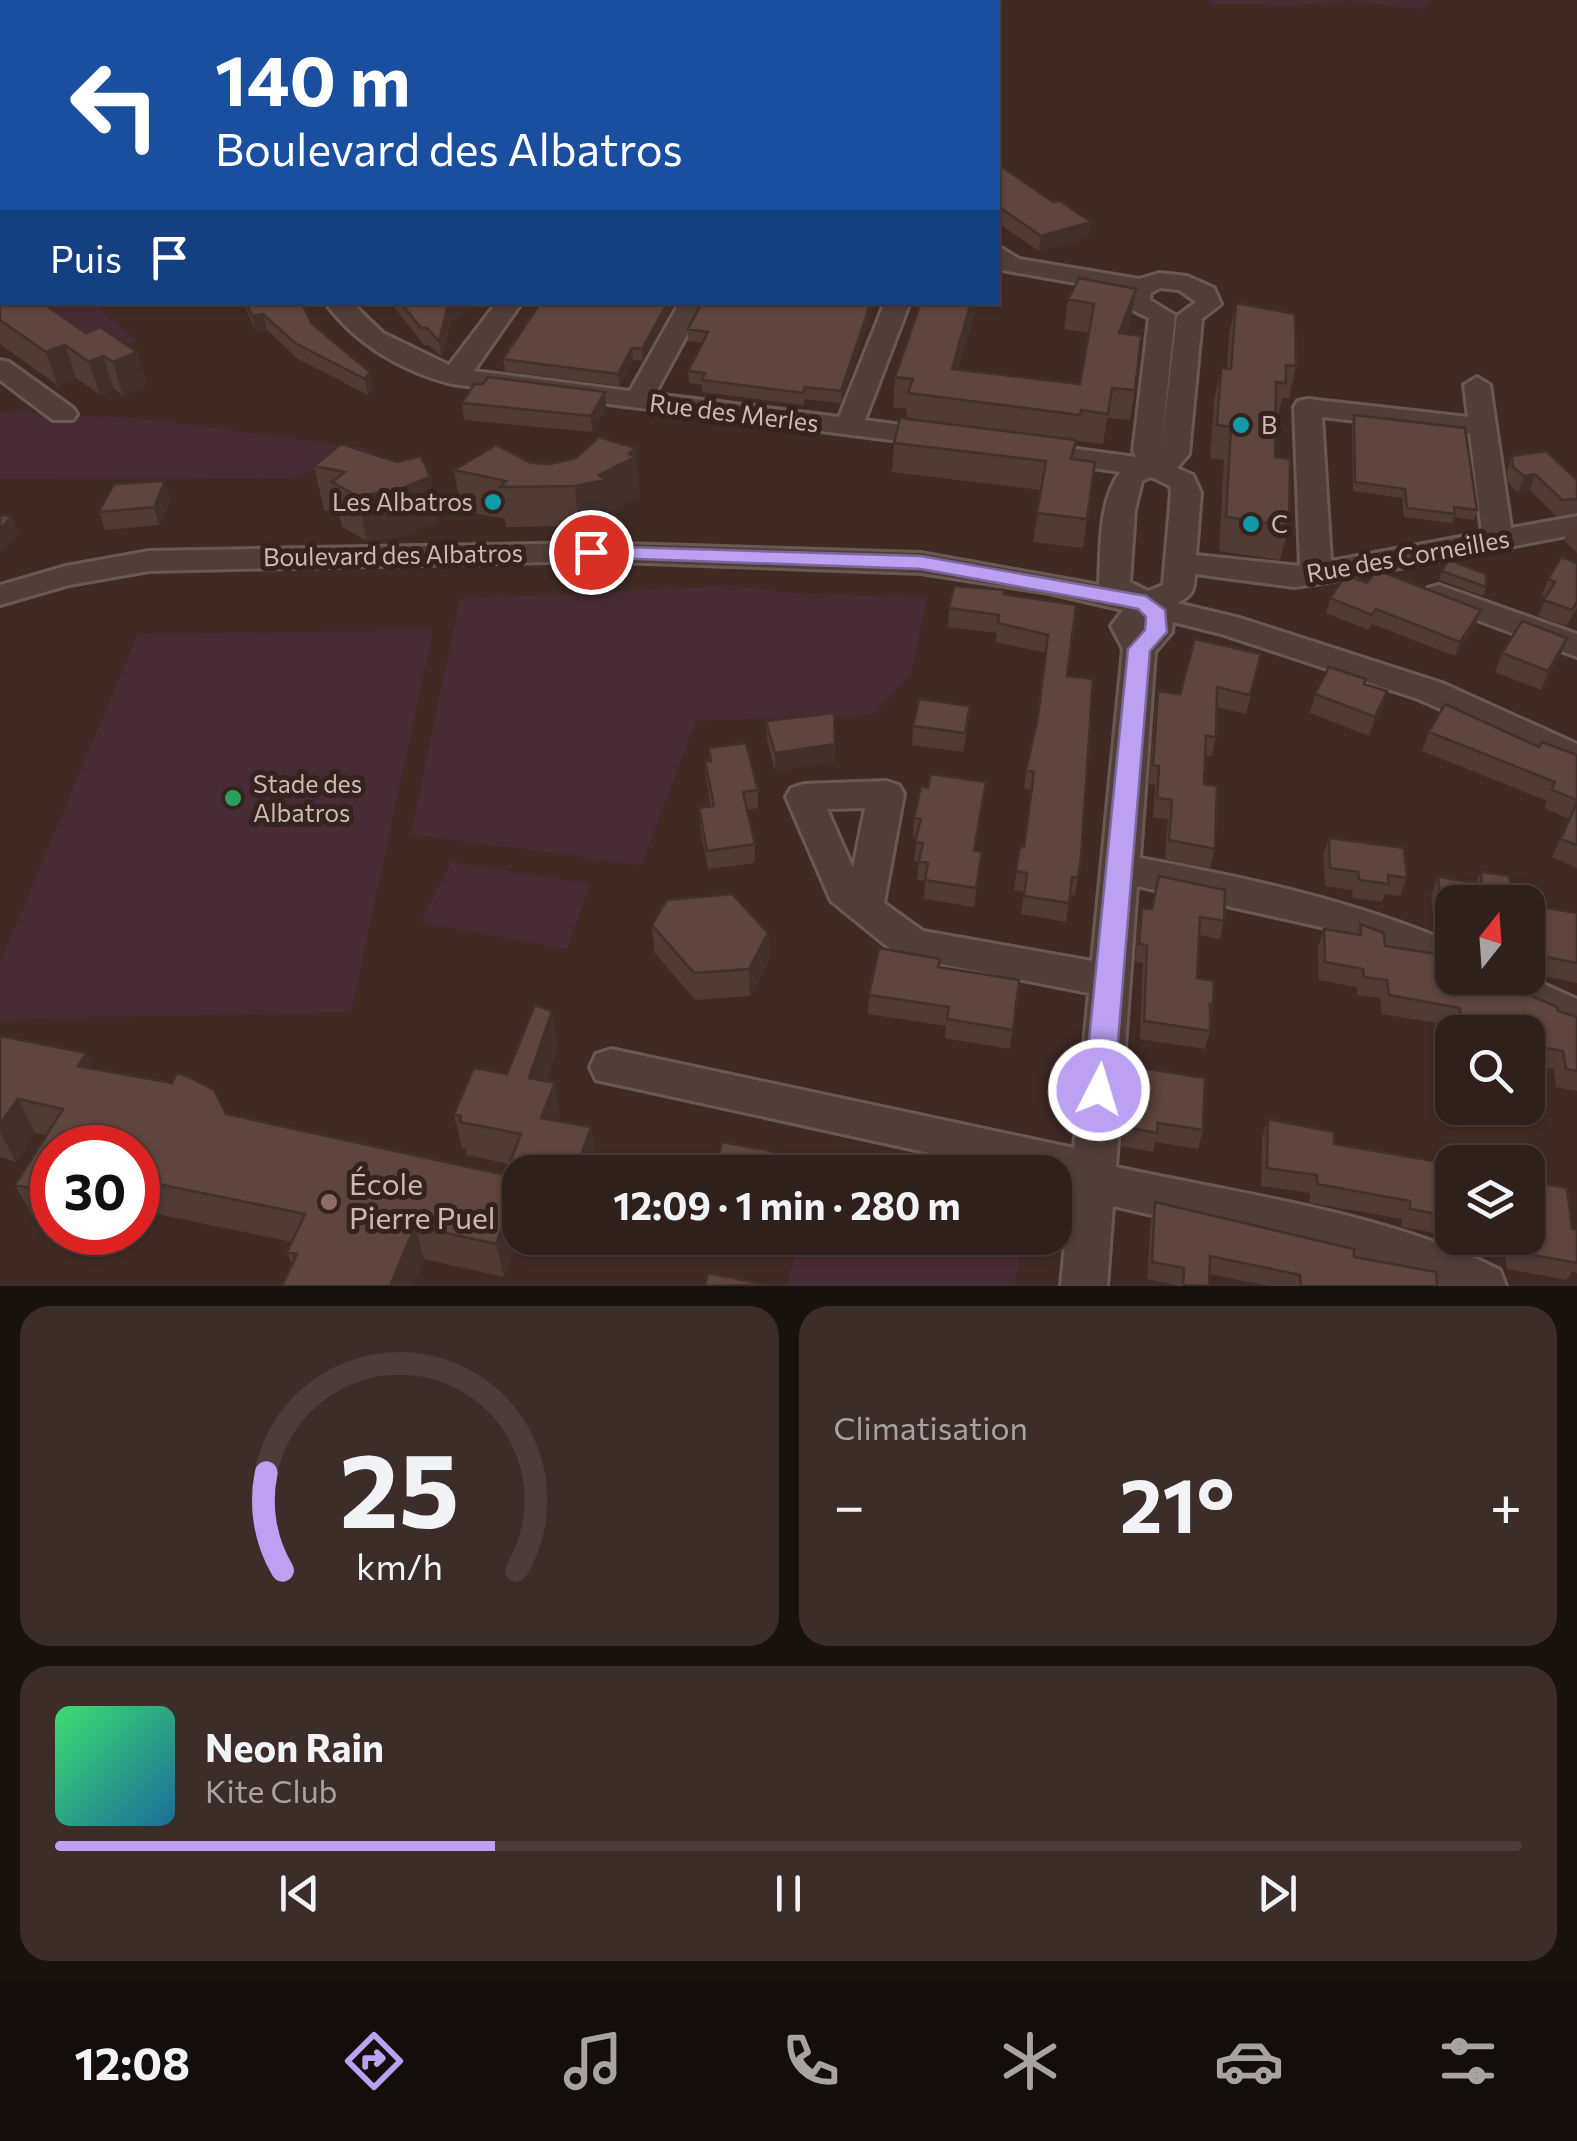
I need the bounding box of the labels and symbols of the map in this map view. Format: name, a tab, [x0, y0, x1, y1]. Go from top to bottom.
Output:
street label: Rue des Merles	[648, 387, 820, 437]
place label: B	[1261, 409, 1277, 439]
marker: B	[1230, 414, 1252, 436]
place label: Les Albatros	[332, 486, 473, 516]
marker: Les Albatros	[482, 491, 504, 513]
place label: C	[1271, 508, 1288, 538]
pin	[549, 510, 634, 595]
marker: C	[1240, 513, 1262, 535]
street label: Rue des Corneilles	[1304, 522, 1512, 588]
street label: Boulevard des Albatros	[263, 537, 523, 571]
place label: Stade des Albatros	[253, 768, 362, 827]
marker: Stade des Albatros	[222, 787, 244, 809]
north arrow	[1435, 885, 1545, 995]
position arrow	[1047, 1038, 1151, 1142]
speed limit sign: 30	[30, 1125, 160, 1255]
place label: École Pierre Puel	[349, 1164, 495, 1235]
marker: École Pierre Puel	[318, 1191, 340, 1213]

